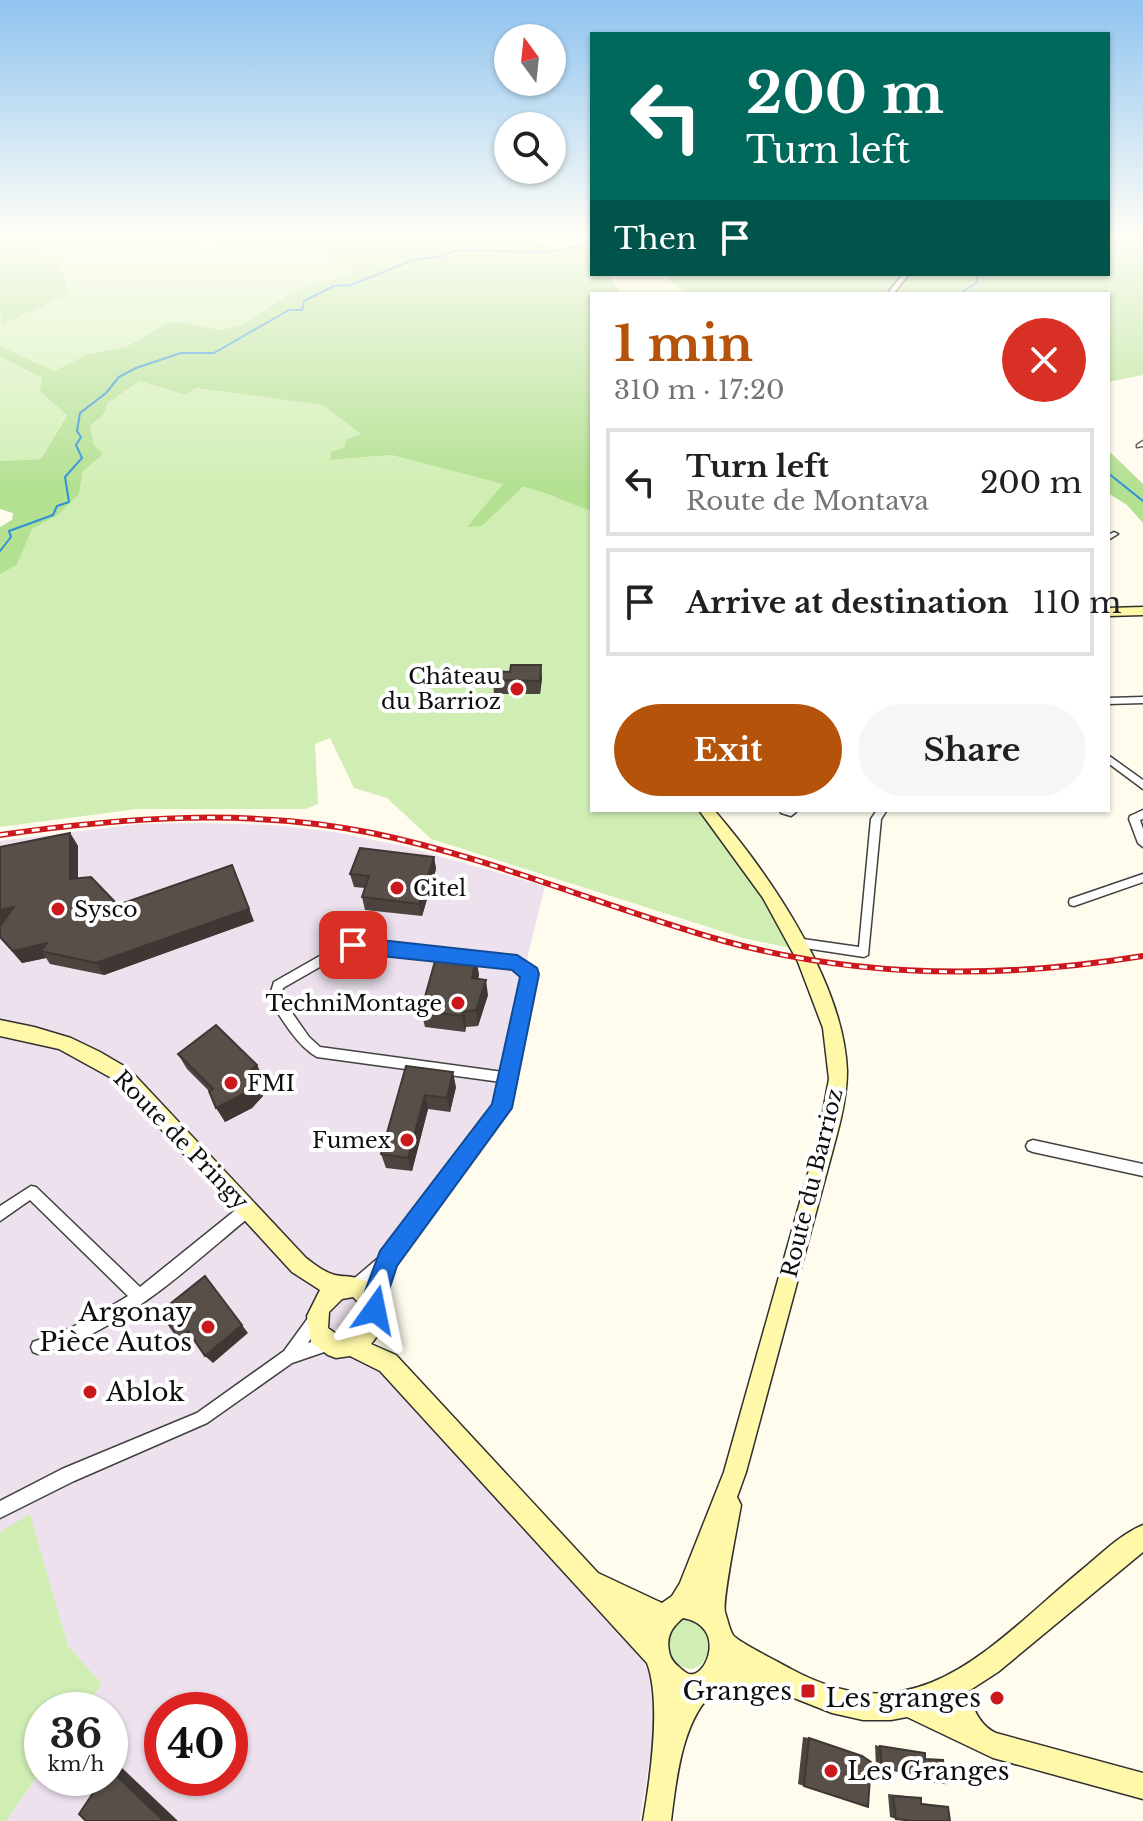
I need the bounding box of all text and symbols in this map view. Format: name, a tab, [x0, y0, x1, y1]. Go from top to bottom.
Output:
north arrow	[494, 24, 566, 96]
map controls	[494, 24, 566, 184]
text: 200 m	[746, 59, 944, 128]
icon: left	[614, 64, 718, 168]
button: search	[494, 112, 566, 184]
text: Turn left	[746, 128, 910, 173]
icon: arrive	[713, 216, 757, 260]
text: Then	[614, 220, 697, 257]
text: 1 min	[614, 314, 753, 374]
button: close	[1002, 318, 1086, 402]
text: 310 m · 17:20	[614, 374, 785, 406]
text: Turn left	[686, 448, 829, 485]
icon: left	[618, 460, 662, 504]
text: 200 m	[980, 464, 1082, 501]
text: Route de Montava	[686, 485, 929, 517]
icon: arrive	[618, 580, 662, 624]
text: Arrive at destination	[686, 584, 1009, 621]
text: 110 m	[1033, 584, 1122, 621]
place label: Château du Barrioz	[381, 663, 501, 715]
marker: Château du Barrioz	[508, 680, 526, 698]
button: Exit	[614, 704, 842, 796]
button: Share	[858, 704, 1086, 796]
place label: Citel	[413, 875, 466, 902]
marker: Citel	[388, 879, 406, 897]
place label: Sysco	[74, 896, 138, 923]
marker: Sysco	[49, 900, 67, 918]
pin	[319, 911, 387, 979]
icon: arrive	[331, 923, 375, 967]
place label: TechniMontage	[265, 990, 442, 1017]
marker: TechniMontage	[449, 994, 467, 1012]
street label: Route de Pringy	[108, 1065, 254, 1215]
place label: FMI	[247, 1070, 295, 1097]
marker: FMI	[222, 1074, 240, 1092]
street label: Route du Barrioz	[776, 1086, 848, 1280]
place label: Fumex	[312, 1127, 392, 1154]
marker: Fumex	[398, 1131, 416, 1149]
position arrow	[333, 1268, 417, 1352]
place label: Argonay Pièce Autos	[39, 1296, 192, 1358]
marker: Argonay Pièce Autos	[199, 1318, 217, 1336]
place label: Ablok	[105, 1376, 185, 1408]
marker: Ablok	[81, 1383, 99, 1401]
place label: Granges	[683, 1675, 792, 1707]
marker: Granges	[799, 1682, 817, 1700]
place label: Les granges	[825, 1682, 981, 1714]
marker: Les granges	[988, 1689, 1006, 1707]
speed limit sign: 40	[144, 1692, 248, 1796]
text: 36	[50, 1709, 102, 1759]
text: km/h	[48, 1752, 104, 1776]
place label: Les Granges	[847, 1755, 1010, 1787]
marker: Les Granges	[822, 1762, 840, 1780]

